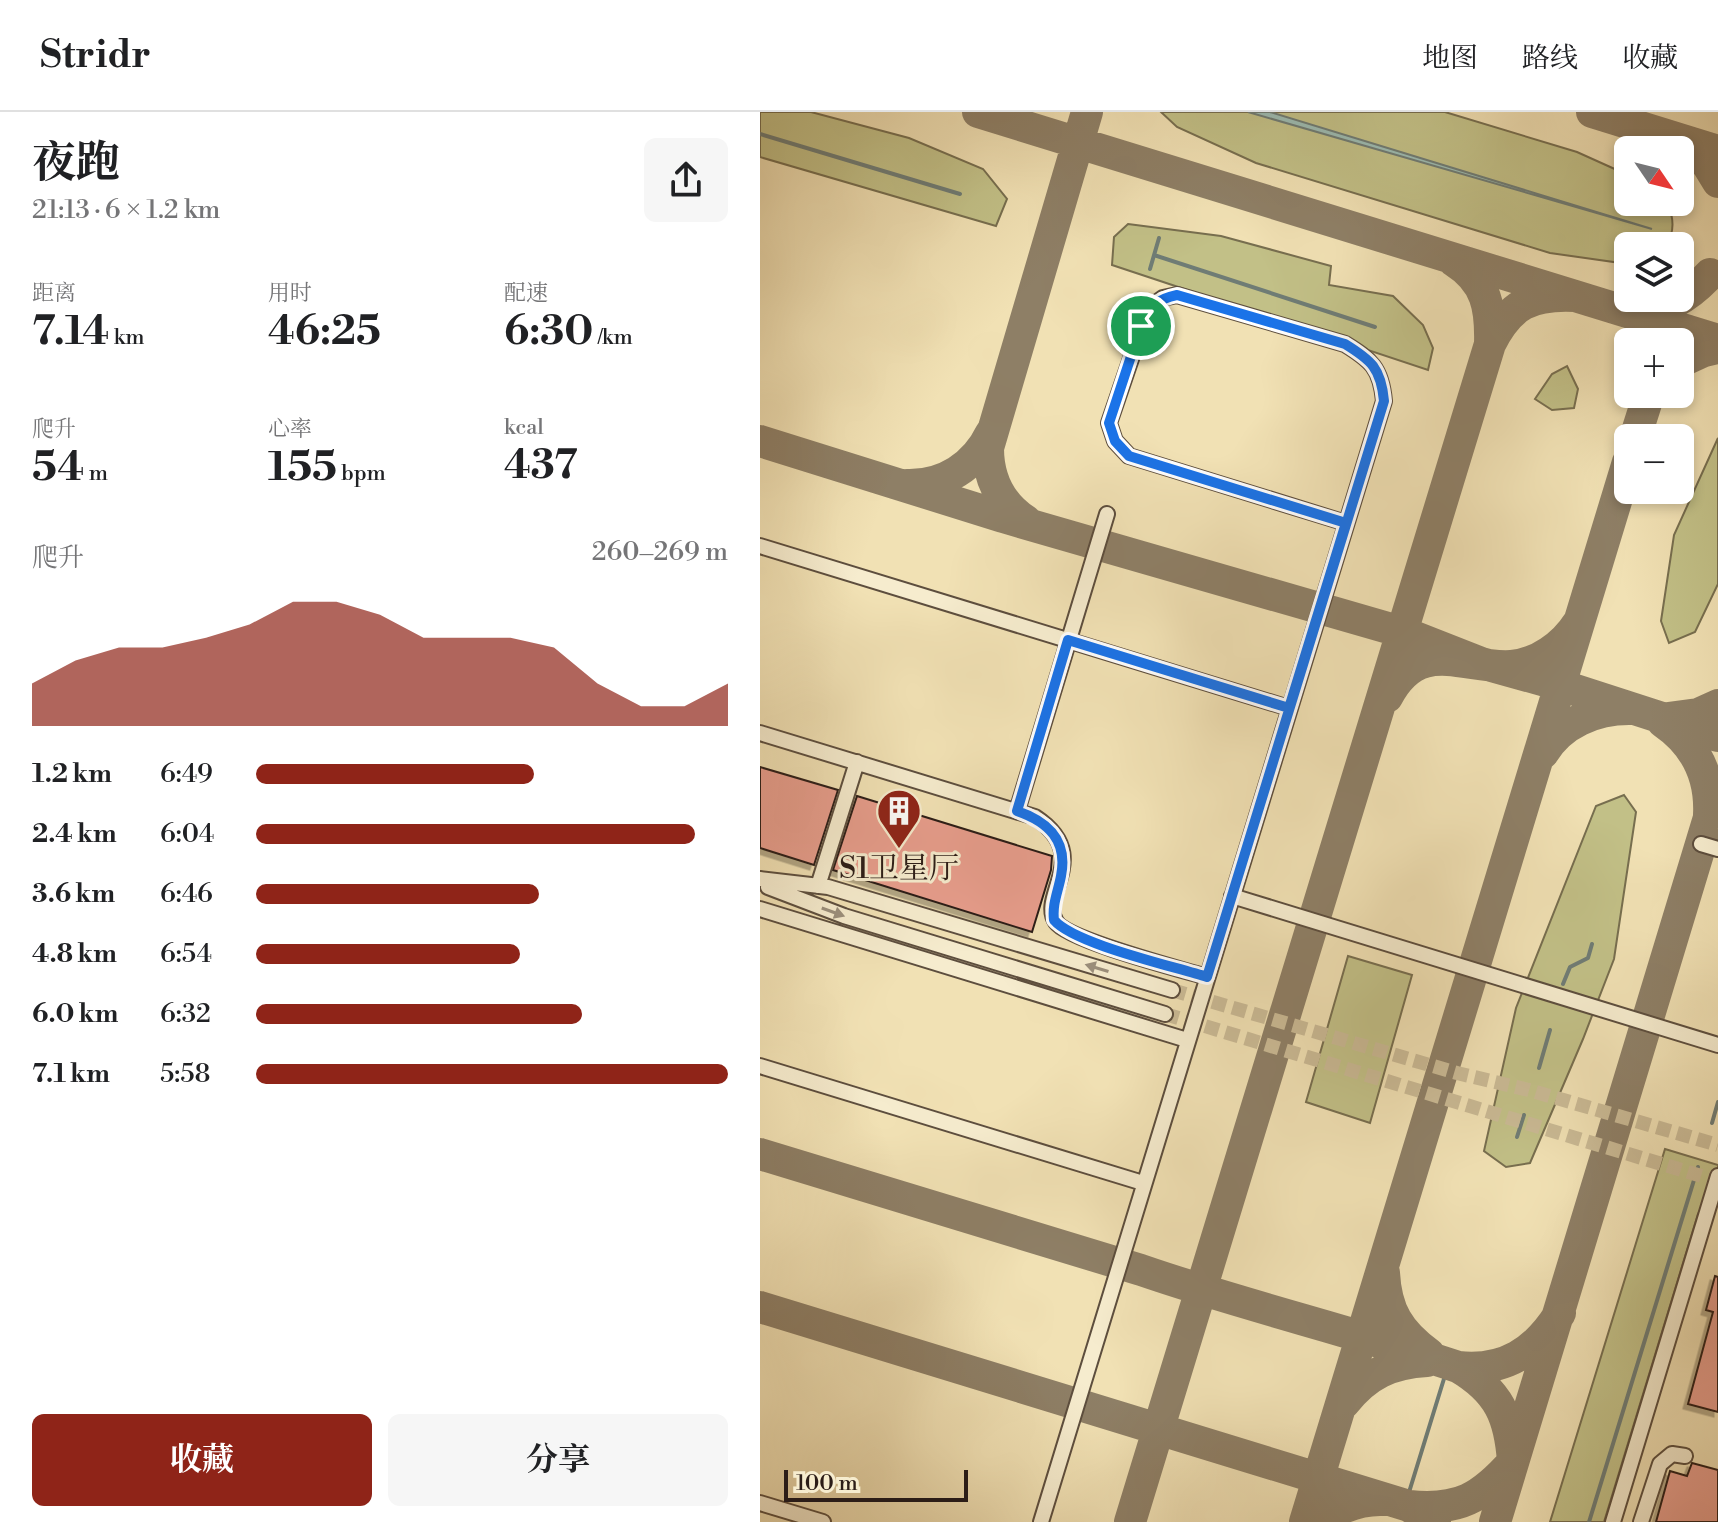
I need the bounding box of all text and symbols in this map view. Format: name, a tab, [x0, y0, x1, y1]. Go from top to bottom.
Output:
text: Stridr	[40, 32, 151, 79]
text: 地图	[1422, 41, 1478, 76]
text: 路线	[1522, 41, 1578, 76]
text: 收藏	[1622, 41, 1678, 76]
text: 夜跑	[32, 136, 120, 191]
north arrow	[1614, 136, 1694, 216]
map controls	[1614, 136, 1694, 504]
button: share	[644, 138, 728, 222]
text: 21:13 · 6 × 1.2 km	[32, 194, 220, 226]
button: layers	[1614, 232, 1694, 312]
text: 距离	[32, 280, 76, 307]
text: 用时	[268, 280, 312, 307]
text: 配速	[504, 280, 548, 307]
pin	[1107, 292, 1175, 360]
icon: arrive	[1119, 304, 1163, 348]
text: 7.14	[32, 307, 109, 357]
text: 46:25	[268, 307, 381, 357]
text: 6:30	[504, 307, 593, 357]
text: km	[109, 324, 145, 351]
text: /km	[593, 324, 633, 351]
button: +	[1614, 328, 1694, 408]
text: kcal	[504, 414, 544, 441]
text: 爬升	[32, 416, 76, 443]
text: 心率	[268, 416, 312, 443]
button: −	[1614, 424, 1694, 504]
text: 437	[504, 441, 578, 491]
text: 54	[32, 443, 84, 493]
text: 155	[268, 443, 337, 493]
text: m	[84, 460, 108, 487]
text: bpm	[337, 460, 386, 487]
text: 260–269 m	[592, 536, 728, 568]
text: 爬升	[32, 542, 84, 574]
text: 1.2 km	[32, 758, 112, 790]
text: 6:49	[160, 758, 213, 790]
building icon: S1卫星厅	[875, 787, 923, 850]
text: 2.4 km	[32, 818, 117, 850]
text: 6:04	[160, 818, 214, 850]
place label: S1卫星厅	[839, 850, 959, 888]
text: 3.6 km	[32, 878, 115, 910]
text: 6:46	[160, 878, 213, 910]
one-way arrow	[821, 906, 845, 919]
text: 4.8 km	[32, 938, 117, 970]
text: 6:54	[160, 938, 212, 970]
one-way arrow	[1085, 961, 1109, 974]
text: 6.0 km	[32, 998, 118, 1030]
text: 6:32	[160, 998, 211, 1030]
text: 7.1 km	[32, 1058, 110, 1090]
text: 5:58	[160, 1058, 210, 1090]
button: 收藏	[32, 1414, 372, 1506]
button: 分享	[388, 1414, 728, 1506]
scale bar	[784, 1466, 968, 1502]
text: 100 m	[796, 1470, 858, 1497]

